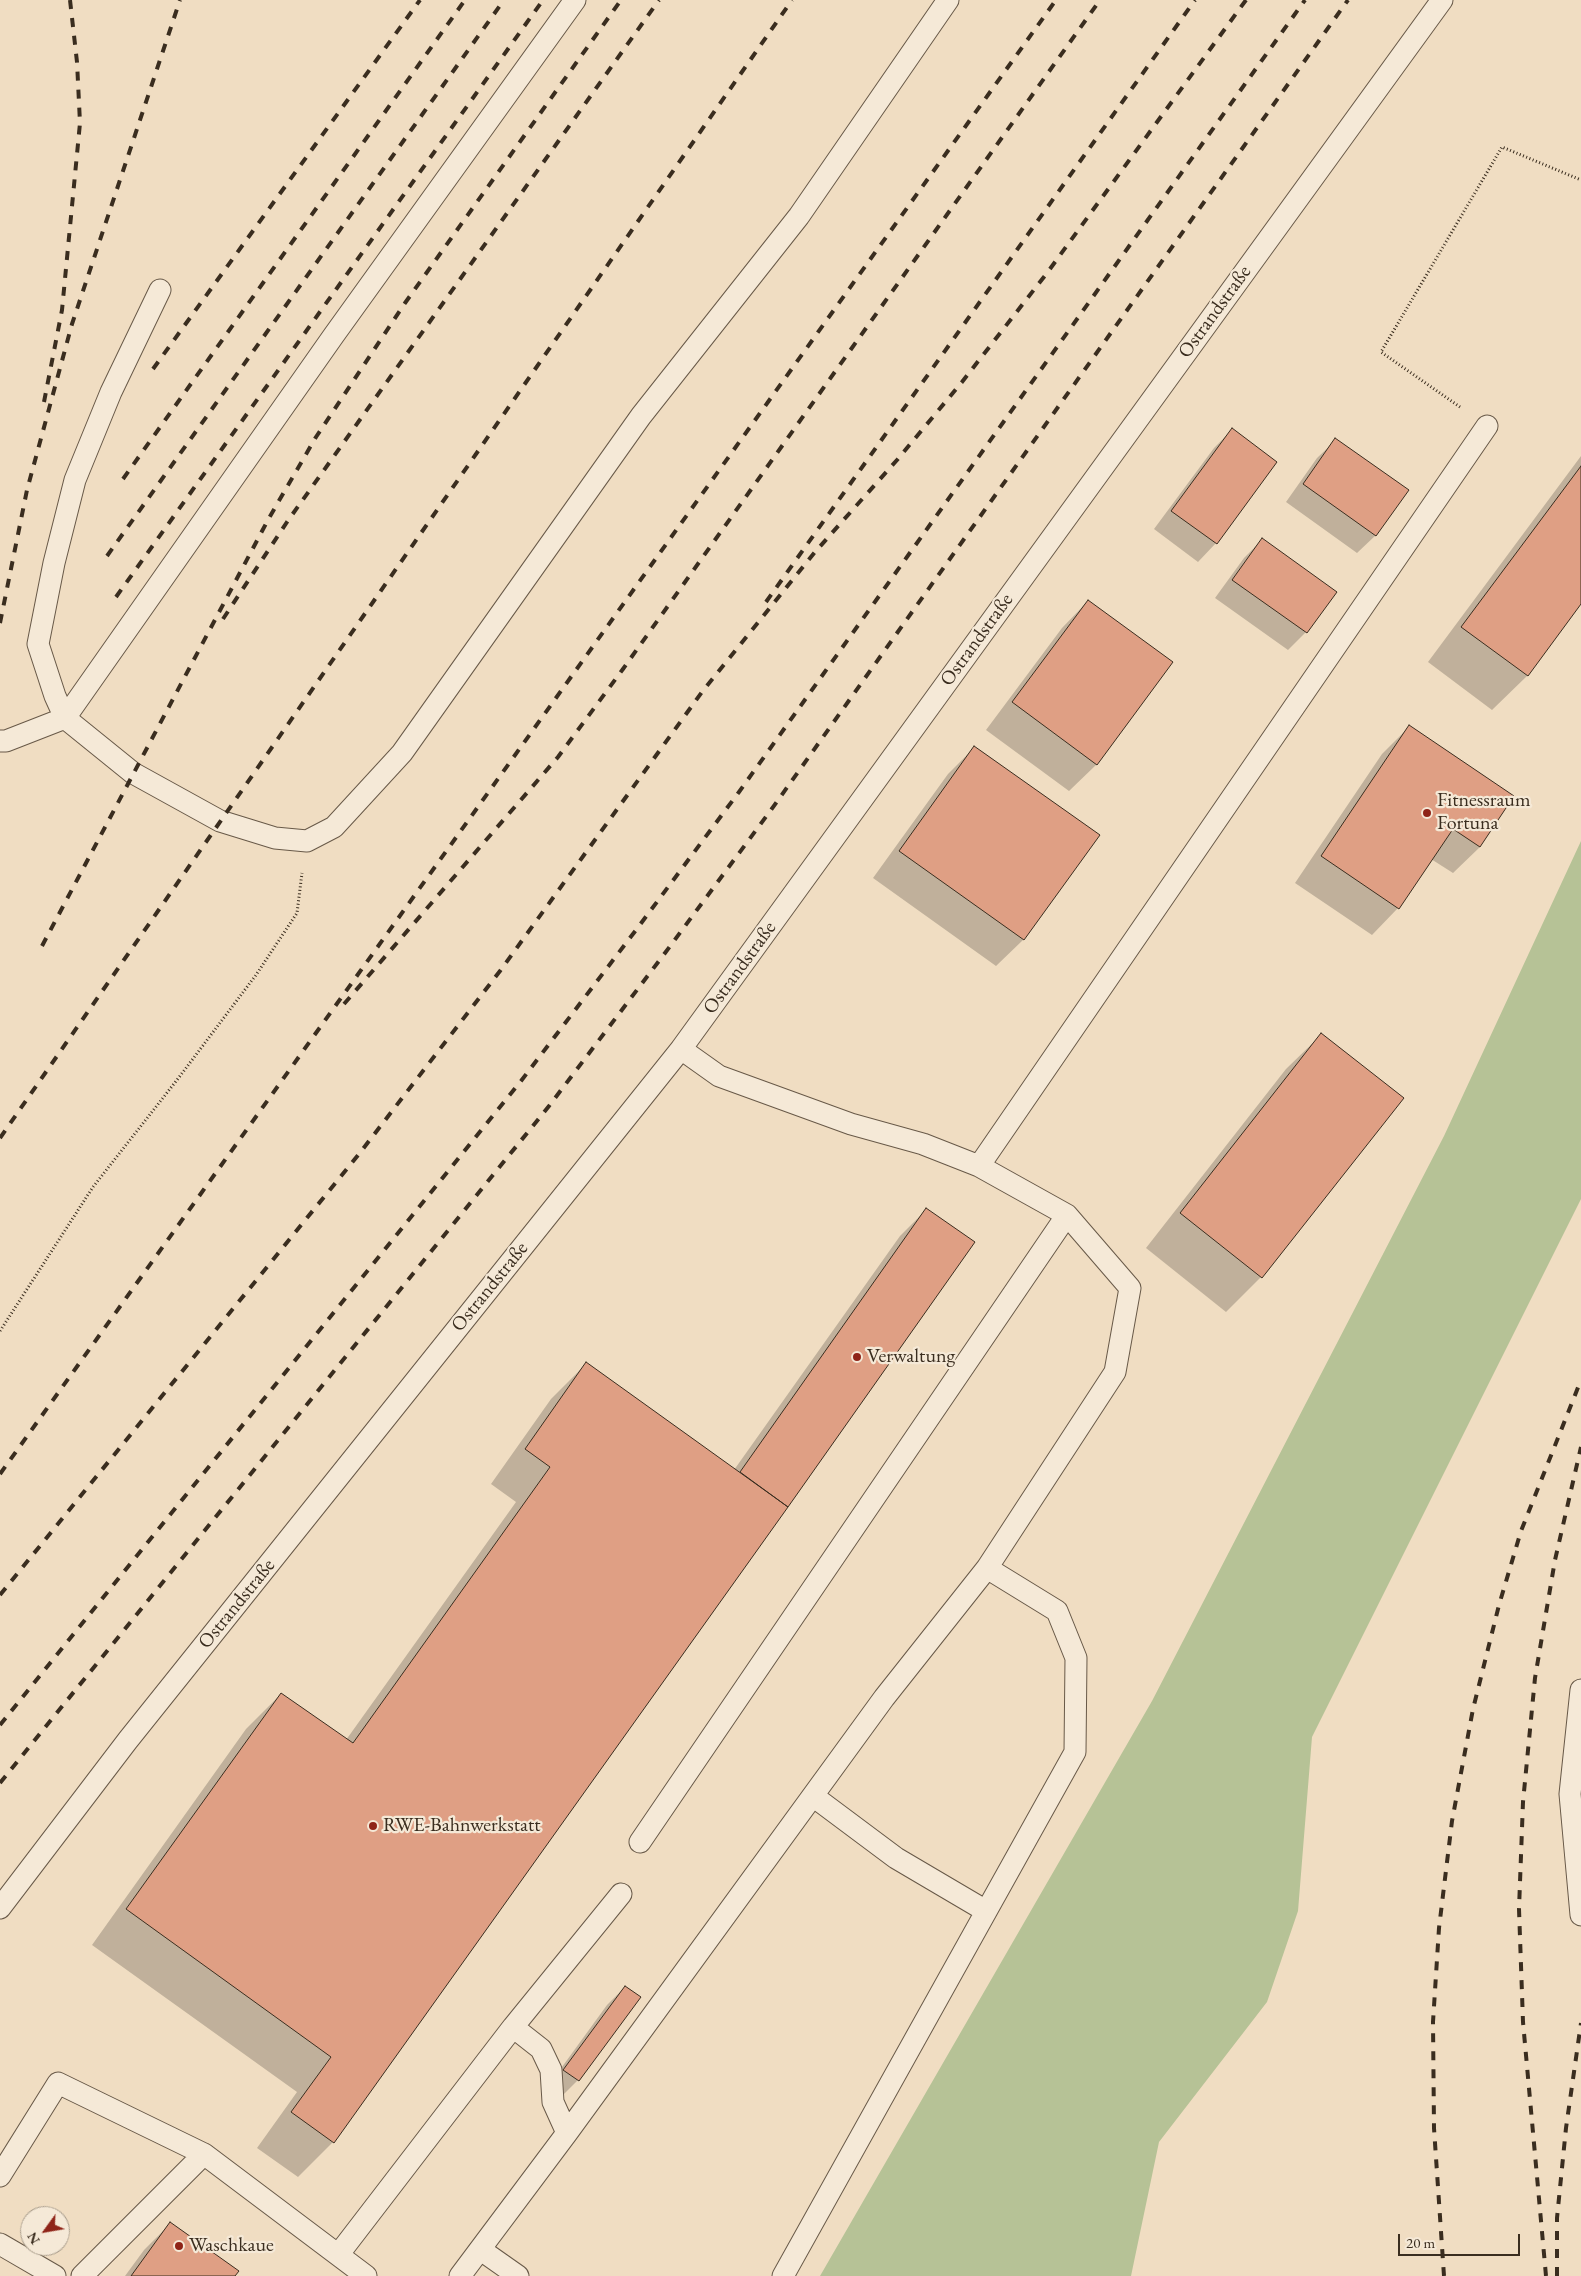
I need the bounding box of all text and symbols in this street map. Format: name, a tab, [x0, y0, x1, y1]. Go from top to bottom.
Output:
street label: Ostrandstraße	[1173, 261, 1257, 363]
street label: Ostrandstraße	[935, 589, 1019, 691]
place label: Fitnessraum Fortuna	[1437, 789, 1530, 836]
marker: Fitnessraum Fortuna	[1421, 807, 1433, 819]
street label: Ostrandstraße	[698, 917, 782, 1019]
street label: Ostrandstraße	[446, 1237, 534, 1337]
place label: Verwaltung	[867, 1345, 955, 1369]
marker: Verwaltung	[851, 1351, 863, 1363]
street label: Ostrandstraße	[193, 1554, 281, 1654]
place label: RWE-Bahnwerkstatt	[383, 1814, 540, 1838]
marker: RWE-Bahnwerkstatt	[367, 1820, 379, 1832]
north arrow	[20, 2206, 70, 2256]
scale bar	[1401, 2224, 1524, 2256]
text: N	[22, 2229, 44, 2248]
text: 20 m	[1406, 2233, 1435, 2252]
place label: Waschkaue	[189, 2234, 274, 2258]
marker: Waschkaue	[173, 2240, 185, 2252]

